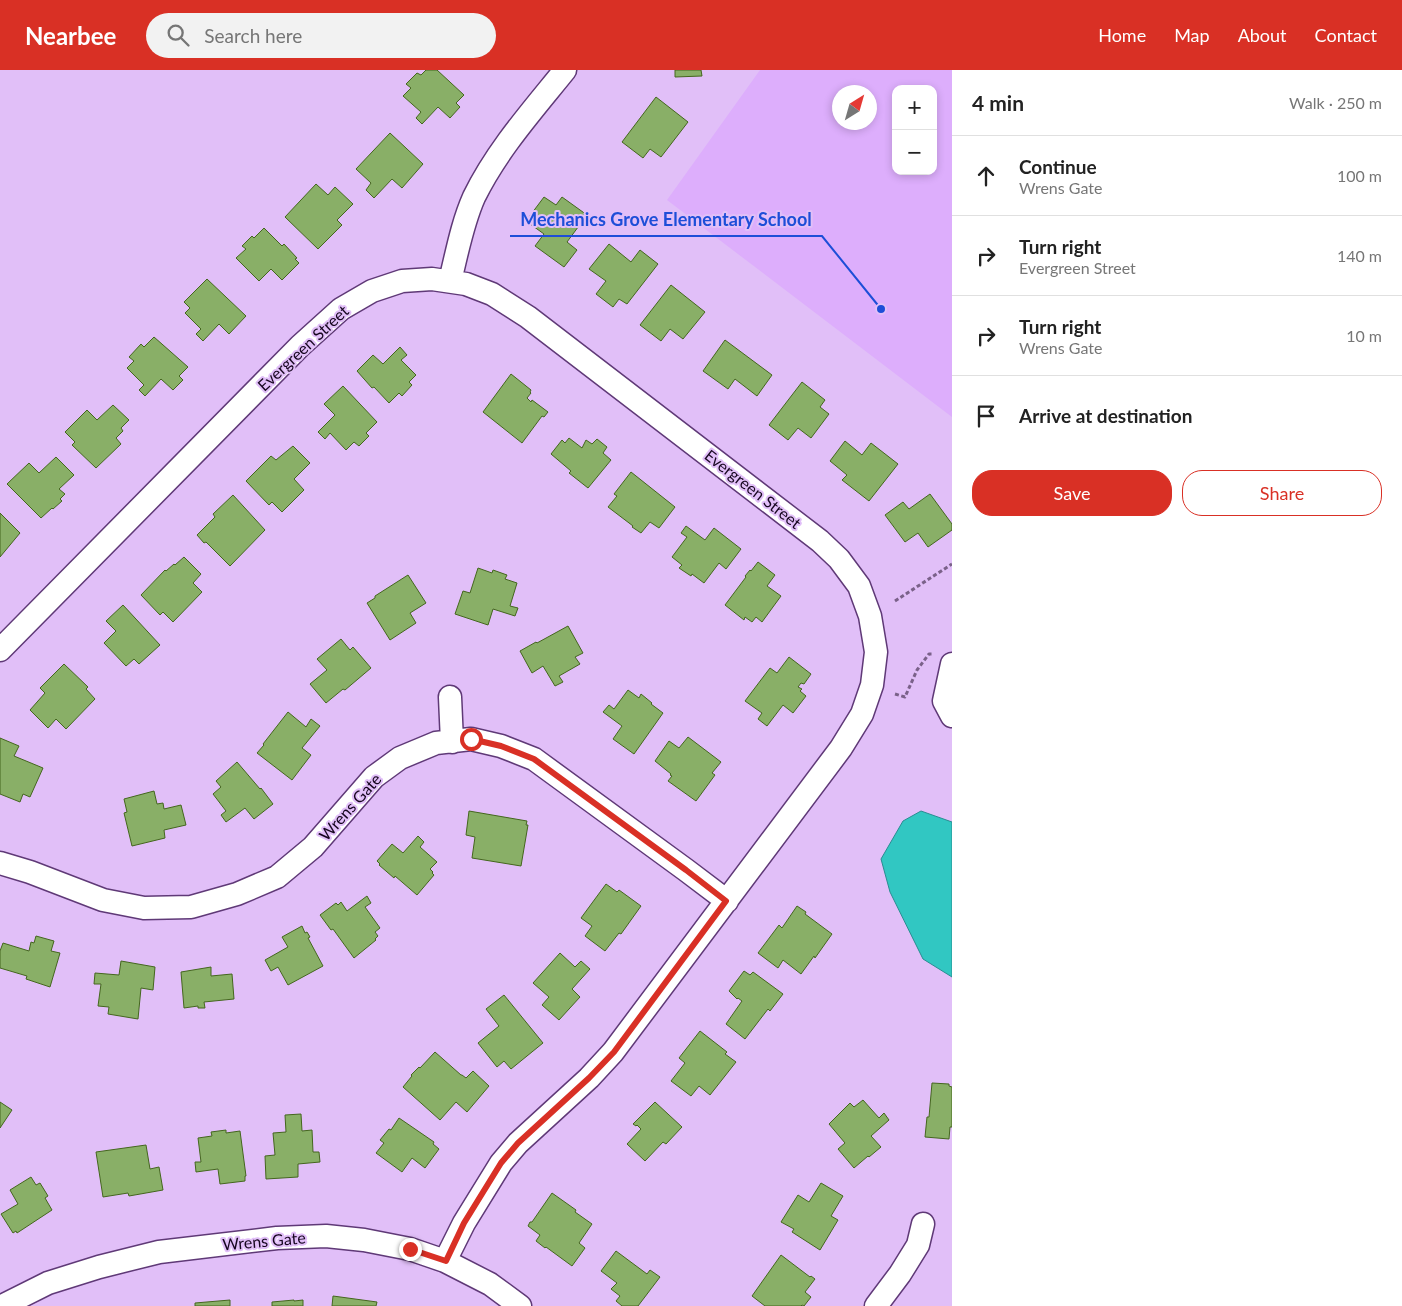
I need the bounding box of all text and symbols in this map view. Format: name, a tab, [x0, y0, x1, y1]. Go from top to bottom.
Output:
search box	[146, 13, 496, 58]
text: Nearbee	[25, 21, 116, 50]
icon: search	[164, 21, 192, 49]
text: Search here	[204, 24, 302, 47]
text: Home	[1098, 24, 1146, 46]
text: Map	[1174, 24, 1210, 46]
text: About	[1238, 24, 1287, 46]
text: Contact	[1315, 24, 1377, 46]
north arrow	[832, 85, 877, 130]
map controls	[892, 85, 937, 175]
button: +	[892, 85, 937, 130]
text: 4 min	[972, 90, 1024, 115]
text: Walk · 250 m	[1289, 93, 1382, 112]
button: −	[892, 130, 937, 175]
text: Continue	[1019, 155, 1097, 178]
icon: ahead	[972, 162, 1000, 190]
text: 100 m	[1337, 166, 1382, 185]
text: Wrens Gate	[1019, 178, 1102, 197]
callout: Mechanics Grove Elementary School	[510, 203, 822, 236]
text: Mechanics Grove Elementary School	[520, 208, 812, 230]
text: Turn right	[1019, 235, 1101, 258]
icon: right	[972, 242, 1000, 270]
text: 140 m	[1337, 246, 1382, 265]
text: Evergreen Street	[1019, 258, 1136, 277]
street label: Evergreen Street	[253, 301, 352, 394]
text: Turn right	[1019, 315, 1101, 338]
icon: right	[972, 322, 1000, 350]
text: 10 m	[1346, 326, 1382, 345]
text: Wrens Gate	[1019, 338, 1102, 357]
icon: arrive	[972, 402, 1000, 430]
text: Arrive at destination	[1019, 404, 1192, 427]
street label: Evergreen Street	[701, 445, 805, 532]
button: Save	[972, 470, 1172, 516]
button: Share	[1182, 470, 1382, 516]
route start	[460, 728, 483, 751]
street label: Wrens Gate	[315, 769, 385, 844]
street label: Wrens Gate	[222, 1227, 306, 1254]
route end	[399, 1238, 422, 1261]

